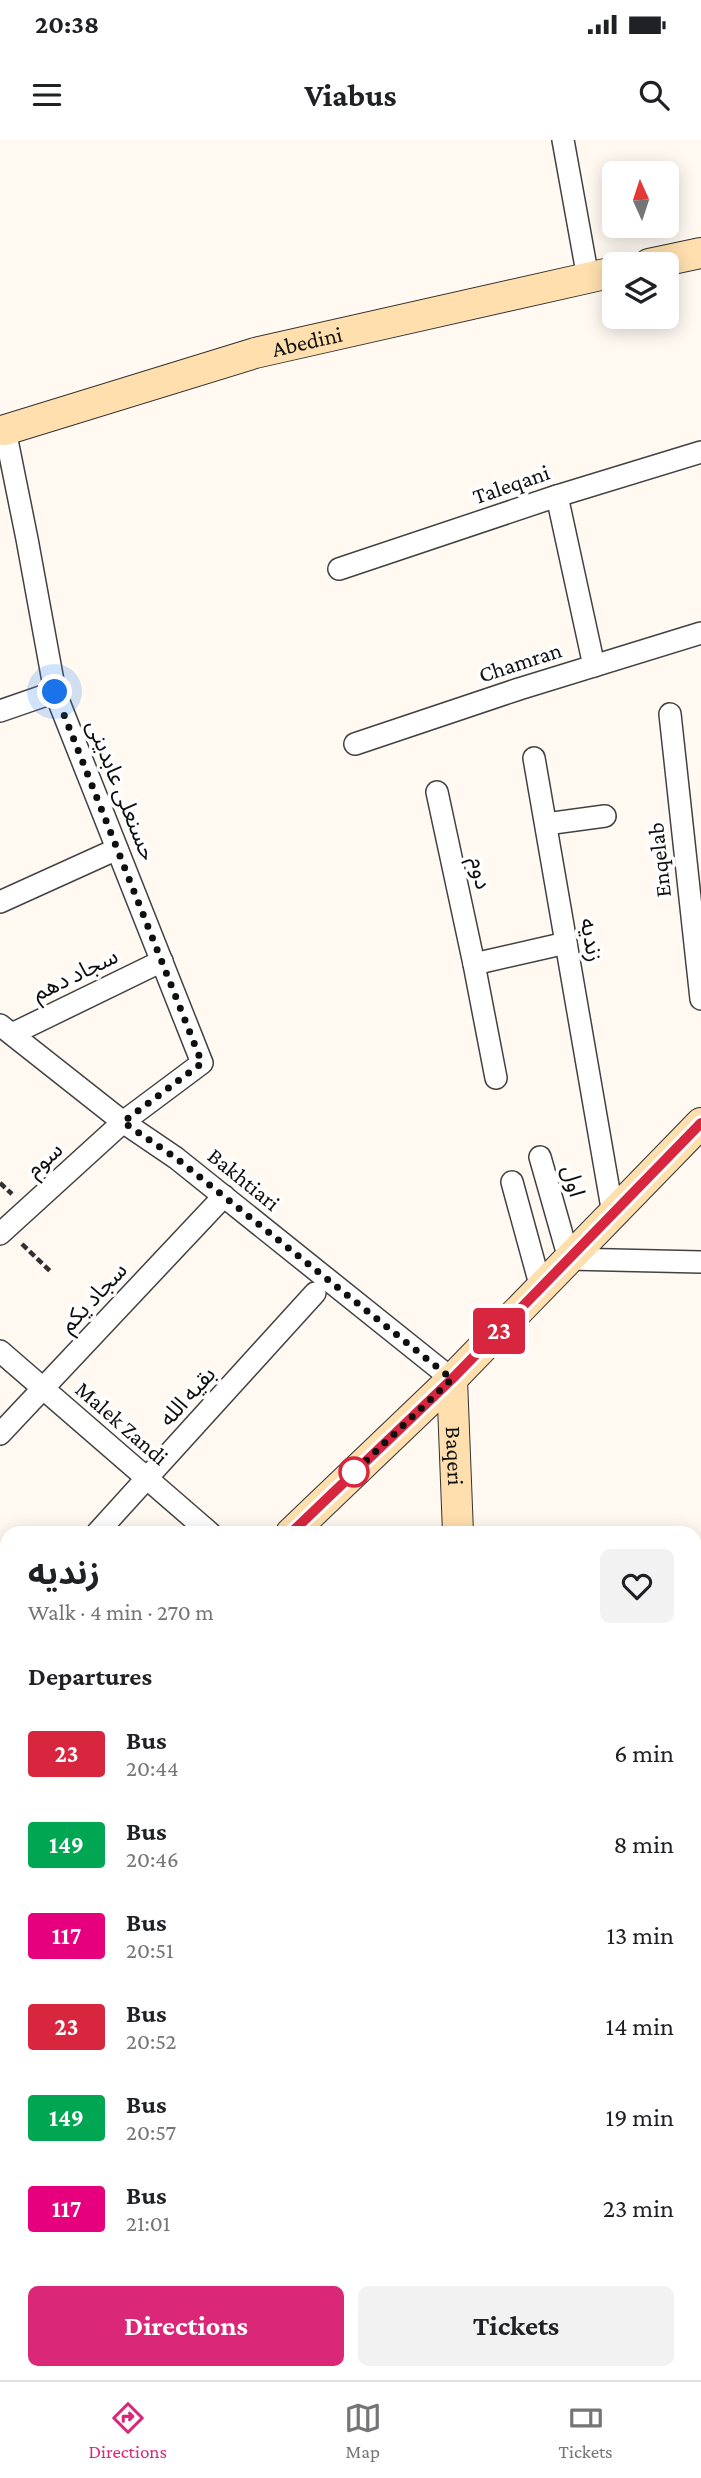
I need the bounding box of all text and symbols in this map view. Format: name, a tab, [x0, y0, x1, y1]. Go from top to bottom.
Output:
text: 20:38	[35, 10, 99, 39]
icon: menu	[28, 76, 66, 114]
icon: search	[635, 76, 673, 114]
text: Viabus	[305, 77, 396, 113]
north arrow	[602, 161, 679, 238]
map controls	[602, 161, 679, 329]
button: layers	[602, 252, 679, 329]
street label: Abedini	[269, 321, 345, 362]
street label: Taleqani	[469, 459, 553, 509]
street label: Chamran	[475, 636, 565, 688]
your location	[37, 674, 72, 709]
street label: حسنعلی عابدینی	[82, 716, 162, 864]
street label: Enqelab	[642, 821, 676, 899]
street label: دوم	[460, 854, 497, 893]
street label: زندیه	[574, 916, 609, 964]
street label: سجاد دهم	[28, 942, 124, 1009]
street label: سوم	[20, 1136, 71, 1186]
street label: Bakhtiari	[203, 1142, 285, 1216]
street label: اول	[556, 1162, 591, 1200]
street label: سجاد یکم	[54, 1257, 135, 1340]
line badge: 23	[468, 1308, 530, 1354]
text: 23	[487, 1317, 511, 1344]
street label: بقیه الله	[154, 1361, 220, 1431]
street label: Malek Zandi	[70, 1376, 174, 1470]
street label: Baqeri	[441, 1426, 469, 1486]
unlabelled marker	[339, 1457, 369, 1487]
button: heart	[600, 1549, 674, 1623]
text: زندیه	[28, 1554, 100, 1591]
text: Walk · 4 min · 270 m	[28, 1599, 214, 1625]
text: Departures	[28, 1662, 152, 1691]
text: Bus	[126, 1726, 167, 1755]
text: 6 min	[614, 1739, 674, 1768]
text: 23	[55, 1740, 78, 1767]
text: 20:44	[126, 1755, 179, 1781]
text: Bus	[126, 1817, 167, 1846]
text: 8 min	[613, 1830, 674, 1859]
text: 149	[49, 1831, 84, 1858]
text: 20:46	[126, 1846, 179, 1872]
text: Bus	[126, 1908, 167, 1937]
text: 13 min	[606, 1921, 674, 1950]
text: 117	[52, 1922, 81, 1949]
text: 20:51	[126, 1937, 174, 1963]
text: Bus	[126, 1999, 167, 2028]
text: 14 min	[606, 2012, 674, 2041]
text: 23	[55, 2013, 78, 2040]
text: 20:52	[126, 2028, 176, 2054]
text: Bus	[126, 2090, 167, 2119]
text: 19 min	[606, 2103, 674, 2132]
text: 149	[49, 2104, 84, 2131]
text: 20:57	[126, 2119, 176, 2145]
text: Bus	[126, 2181, 167, 2210]
text: 23 min	[603, 2194, 674, 2223]
text: 117	[52, 2195, 81, 2222]
text: 21:01	[126, 2210, 171, 2236]
button: Directions	[28, 2286, 344, 2366]
button: Tickets	[358, 2286, 674, 2366]
tab: Directions	[88, 2399, 167, 2462]
tab: Map	[344, 2399, 382, 2462]
tab: Tickets	[559, 2399, 613, 2462]

